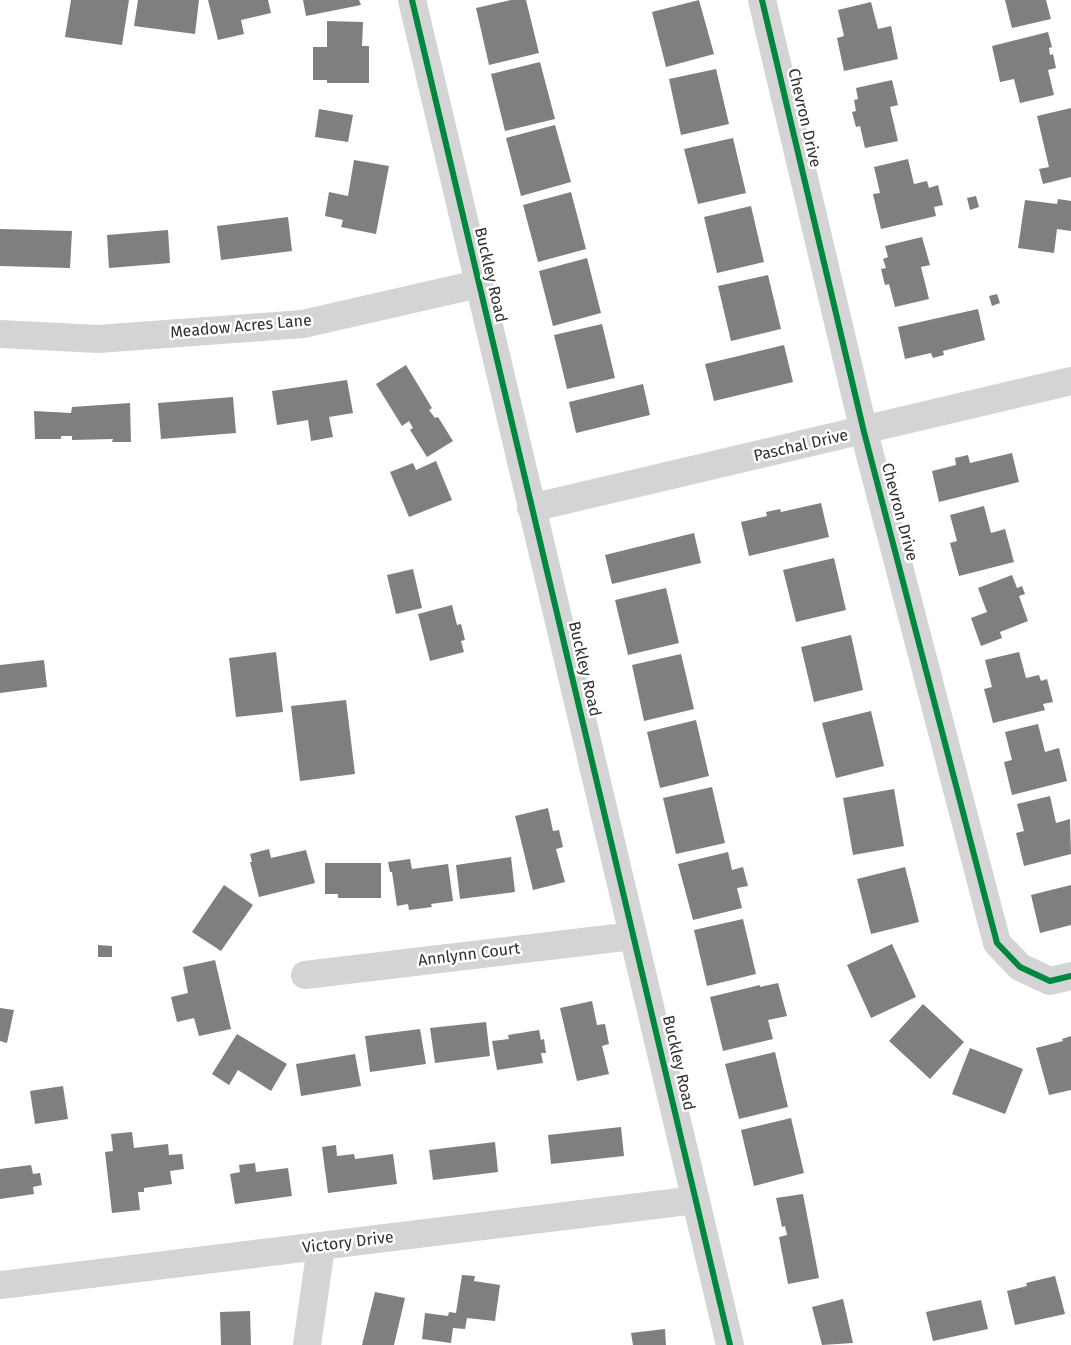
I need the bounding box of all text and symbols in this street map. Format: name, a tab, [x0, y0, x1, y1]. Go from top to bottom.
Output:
street label: Chevron Drive	[783, 67, 825, 169]
street label: Buckley Road	[470, 226, 510, 324]
street label: Meadow Acres Lane	[169, 311, 313, 343]
street label: Paschal Drive	[752, 426, 850, 466]
street label: Chevron Drive	[877, 461, 921, 563]
street label: Buckley Road	[564, 620, 604, 718]
street label: Annlynn Court	[417, 939, 521, 971]
street label: Buckley Road	[658, 1014, 698, 1112]
street label: Victory Drive	[301, 1228, 395, 1258]

